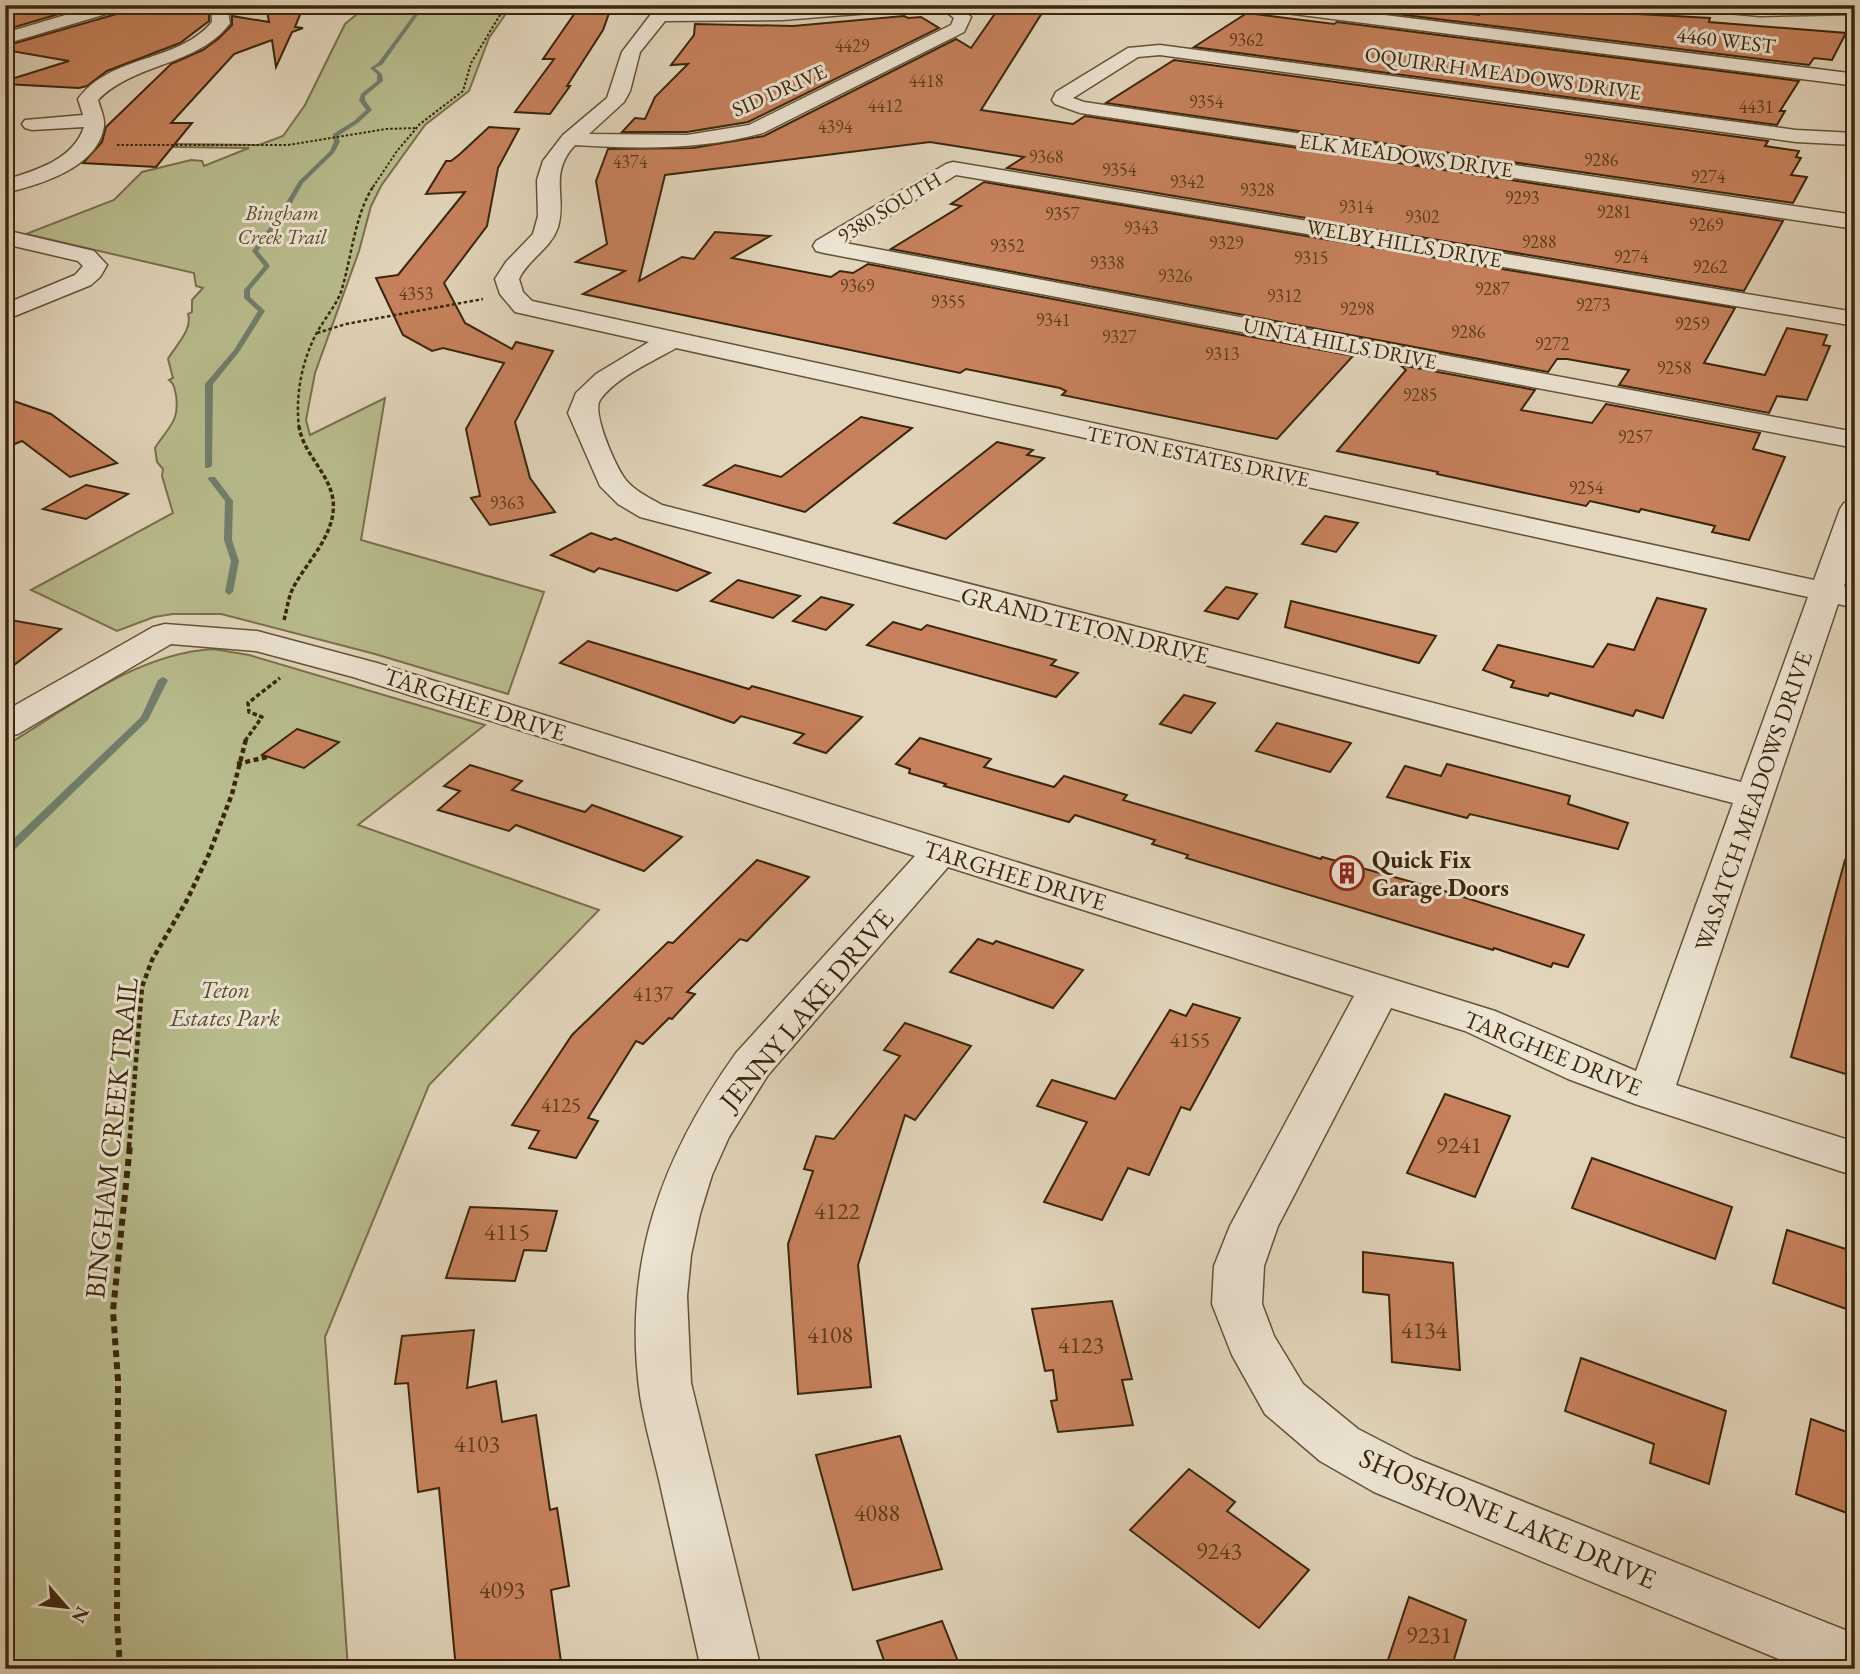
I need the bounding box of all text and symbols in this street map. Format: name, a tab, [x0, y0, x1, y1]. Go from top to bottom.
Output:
street label: 4460 WEST	[1675, 21, 1778, 60]
house number: 9362	[1229, 28, 1264, 51]
house number: 4429	[835, 34, 870, 57]
street label: OQUIRRH MEADOWS DRIVE	[1363, 40, 1643, 107]
street label: SID DRIVE	[727, 57, 831, 123]
house number: 4418	[909, 69, 943, 92]
house number: 9354	[1189, 90, 1224, 113]
house number: 4412	[868, 94, 903, 117]
house number: 4431	[1739, 95, 1773, 118]
house number: 4394	[818, 115, 853, 138]
street label: ELK MEADOWS DRIVE	[1297, 127, 1515, 183]
house number: 9368	[1029, 145, 1063, 168]
house number: 9286	[1584, 148, 1619, 171]
house number: 4374	[613, 150, 648, 173]
house number: 9354	[1102, 158, 1137, 181]
street label: 9380 SOUTH	[832, 165, 946, 249]
house number: 9274	[1691, 165, 1726, 188]
house number: 9342	[1170, 170, 1205, 193]
house number: 9328	[1240, 178, 1274, 201]
house number: 9293	[1505, 186, 1539, 209]
house number: 9314	[1339, 195, 1374, 218]
park label: Bingham Creek Trail	[238, 199, 327, 250]
house number: 9281	[1597, 200, 1631, 223]
house number: 9357	[1045, 202, 1080, 225]
house number: 9302	[1405, 205, 1440, 228]
street label: WELBY HILLS DRIVE	[1304, 213, 1504, 274]
house number: 9269	[1689, 213, 1724, 236]
house number: 9343	[1124, 216, 1158, 239]
house number: 9288	[1522, 230, 1556, 253]
house number: 9329	[1209, 231, 1244, 254]
house number: 9352	[990, 234, 1025, 257]
house number: 9274	[1614, 245, 1649, 268]
house number: 9315	[1294, 246, 1328, 269]
house number: 9338	[1090, 251, 1124, 274]
house number: 9262	[1693, 255, 1728, 278]
house number: 9326	[1158, 264, 1193, 287]
house number: 9369	[840, 274, 875, 297]
house number: 9287	[1475, 277, 1510, 300]
house number: 4353	[399, 282, 433, 305]
house number: 9312	[1267, 284, 1302, 307]
house number: 9355	[931, 290, 965, 313]
house number: 9273	[1576, 293, 1610, 316]
house number: 9298	[1340, 297, 1374, 320]
house number: 9341	[1036, 308, 1070, 331]
street label: UINTA HILLS DRIVE	[1241, 311, 1439, 375]
house number: 9259	[1675, 312, 1710, 335]
house number: 9286	[1451, 320, 1486, 343]
house number: 9327	[1102, 325, 1137, 348]
house number: 9272	[1535, 332, 1570, 355]
house number: 9313	[1205, 342, 1239, 365]
house number: 9258	[1657, 356, 1691, 379]
house number: 9285	[1403, 383, 1437, 406]
street label: TETON ESTATES DRIVE	[1084, 419, 1312, 493]
house number: 9257	[1618, 425, 1653, 448]
house number: 9254	[1569, 476, 1604, 499]
house number: 9363	[490, 491, 524, 514]
street label: GRAND TETON DRIVE	[958, 579, 1212, 671]
street label: WASATCH MEADOWS DRIVE	[1687, 647, 1819, 955]
street label: TARGHEE DRIVE	[380, 660, 570, 748]
street label: TARGHEE DRIVE	[920, 832, 1110, 918]
place label: Quick Fix Garage Doors	[1372, 844, 1509, 904]
building icon: Quick Fix Garage Doors	[1328, 854, 1366, 892]
street label: JENNY LAKE DRIVE	[710, 900, 901, 1119]
park label: Teton Estates Park	[169, 974, 280, 1033]
street label: BINGHAM CREEK TRAIL	[76, 975, 146, 1300]
house number: 4137	[633, 980, 674, 1007]
street label: TARGHEE DRIVE	[1459, 1003, 1647, 1103]
house number: 4155	[1170, 1026, 1210, 1053]
house number: 4125	[541, 1091, 581, 1118]
house number: 9241	[1436, 1129, 1482, 1160]
house number: 4122	[814, 1195, 861, 1226]
house number: 4115	[484, 1216, 530, 1247]
house number: 4134	[1401, 1314, 1448, 1345]
house number: 4108	[807, 1319, 853, 1350]
house number: 4123	[1058, 1329, 1104, 1360]
house number: 4103	[454, 1428, 500, 1459]
street label: SHOSHONE LAKE DRIVE	[1354, 1439, 1662, 1597]
house number: 4088	[854, 1497, 900, 1528]
house number: 9243	[1196, 1535, 1242, 1566]
north arrow	[32, 1572, 102, 1642]
house number: 4093	[479, 1574, 525, 1605]
text: N	[66, 1602, 95, 1628]
house number: 9231	[1406, 1619, 1452, 1650]

